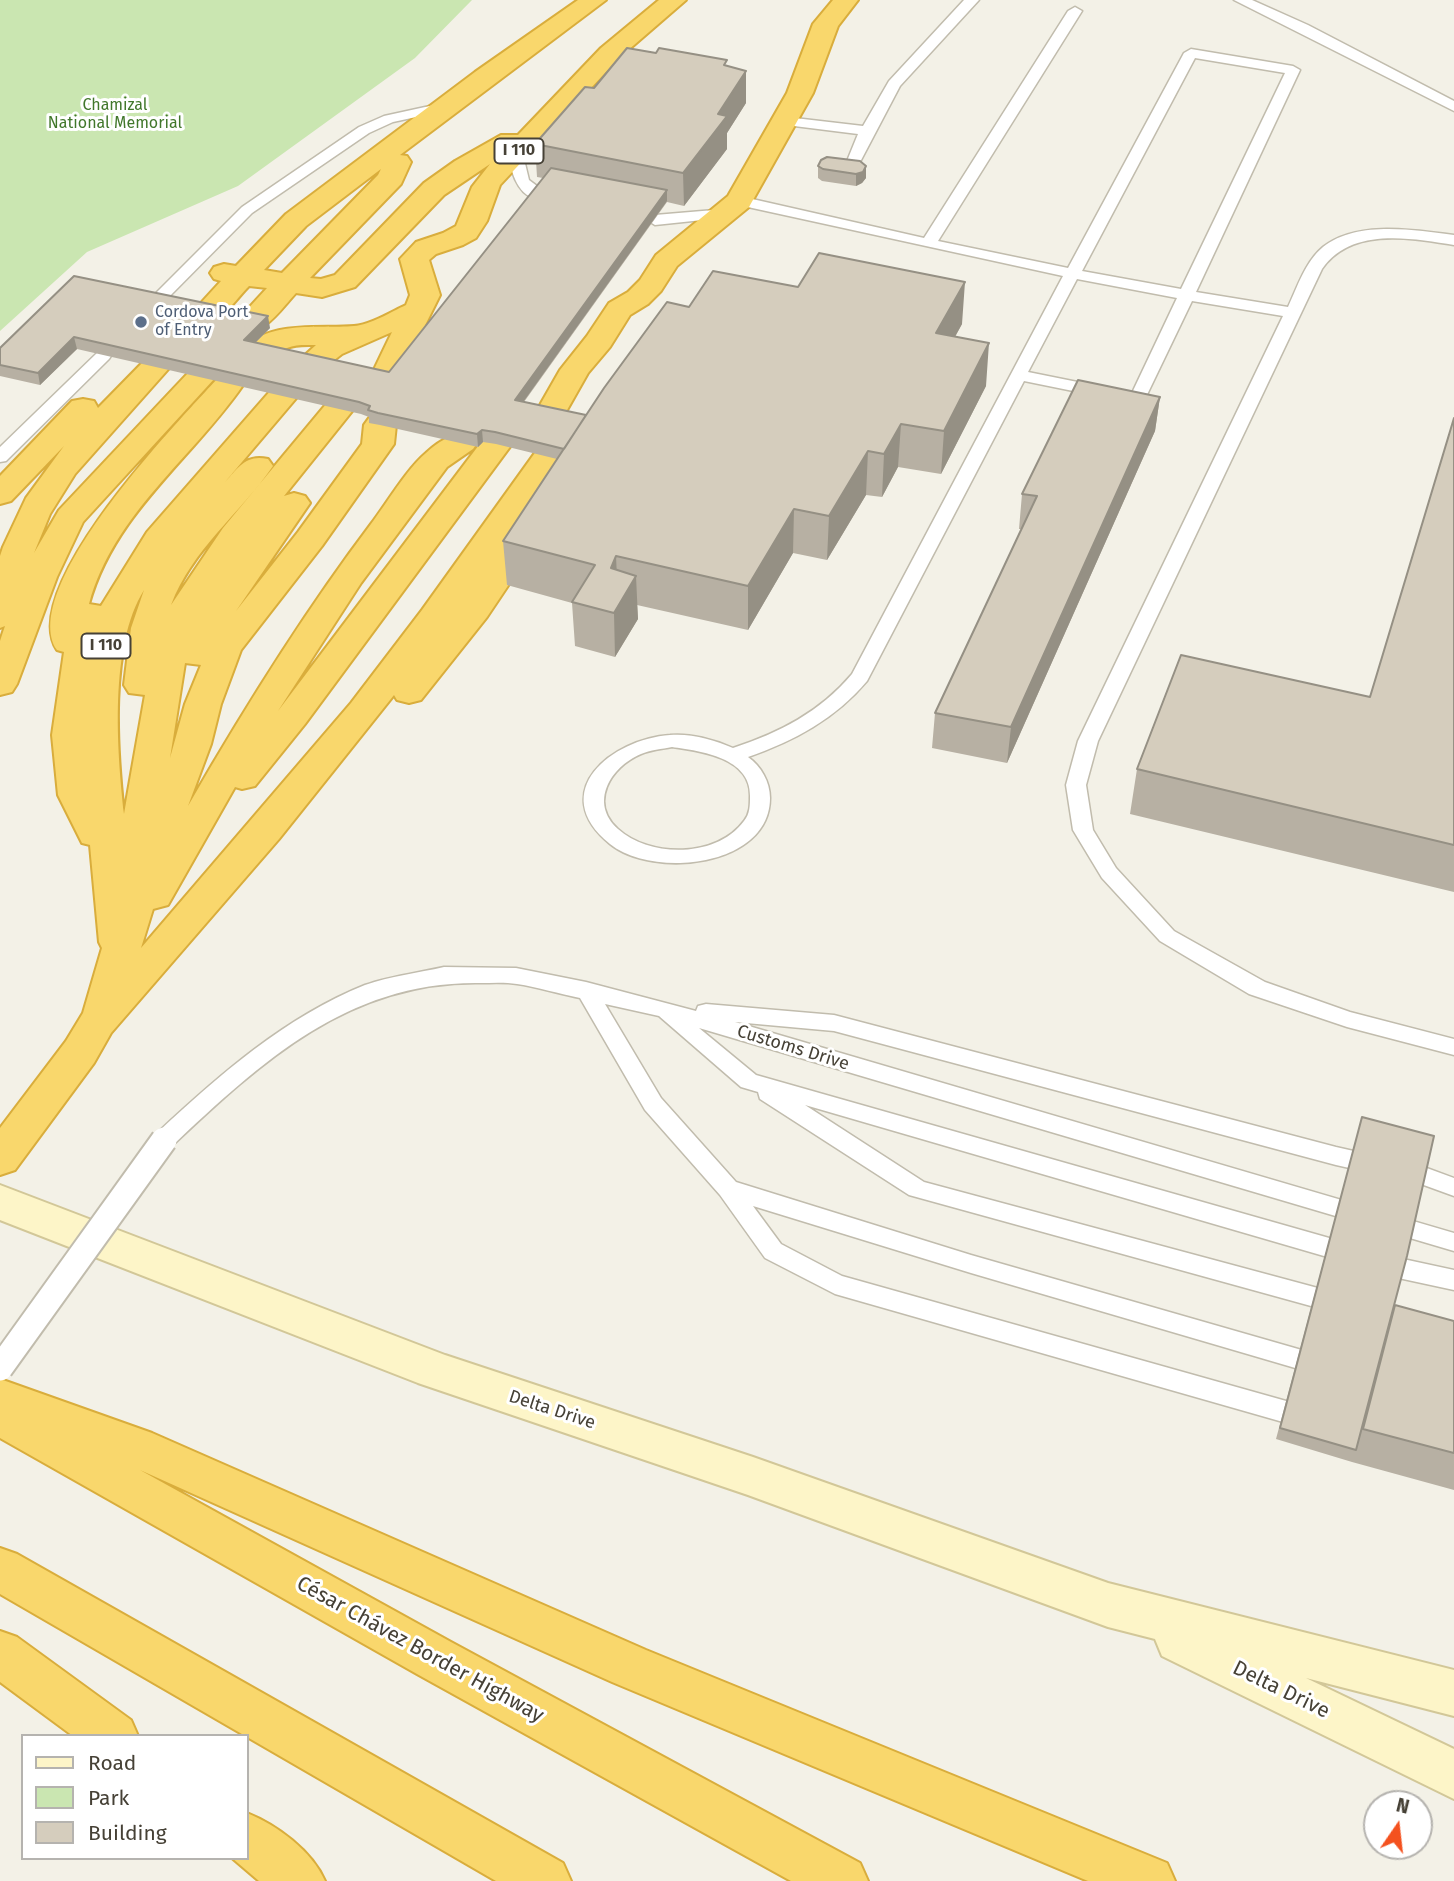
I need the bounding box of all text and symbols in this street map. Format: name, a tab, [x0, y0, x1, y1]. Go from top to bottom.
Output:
park label: Chamizal National Memorial	[48, 96, 182, 134]
road number: I 110	[494, 139, 544, 164]
place label: Cordova Port of Entry	[155, 303, 248, 341]
marker: Cordova Port of Entry	[133, 314, 149, 330]
road number: I 110	[82, 634, 130, 659]
street label: Customs Drive	[734, 1021, 852, 1075]
street label: Delta Drive	[506, 1386, 598, 1434]
street label: César Chávez Border Highway	[292, 1571, 548, 1729]
street label: Delta Drive	[1228, 1656, 1334, 1724]
legend	[21, 1734, 248, 1860]
text: Road	[88, 1750, 136, 1776]
text: Park	[88, 1785, 129, 1811]
north arrow	[1363, 1790, 1433, 1860]
text: N	[1394, 1793, 1412, 1819]
text: Building	[88, 1820, 167, 1846]

